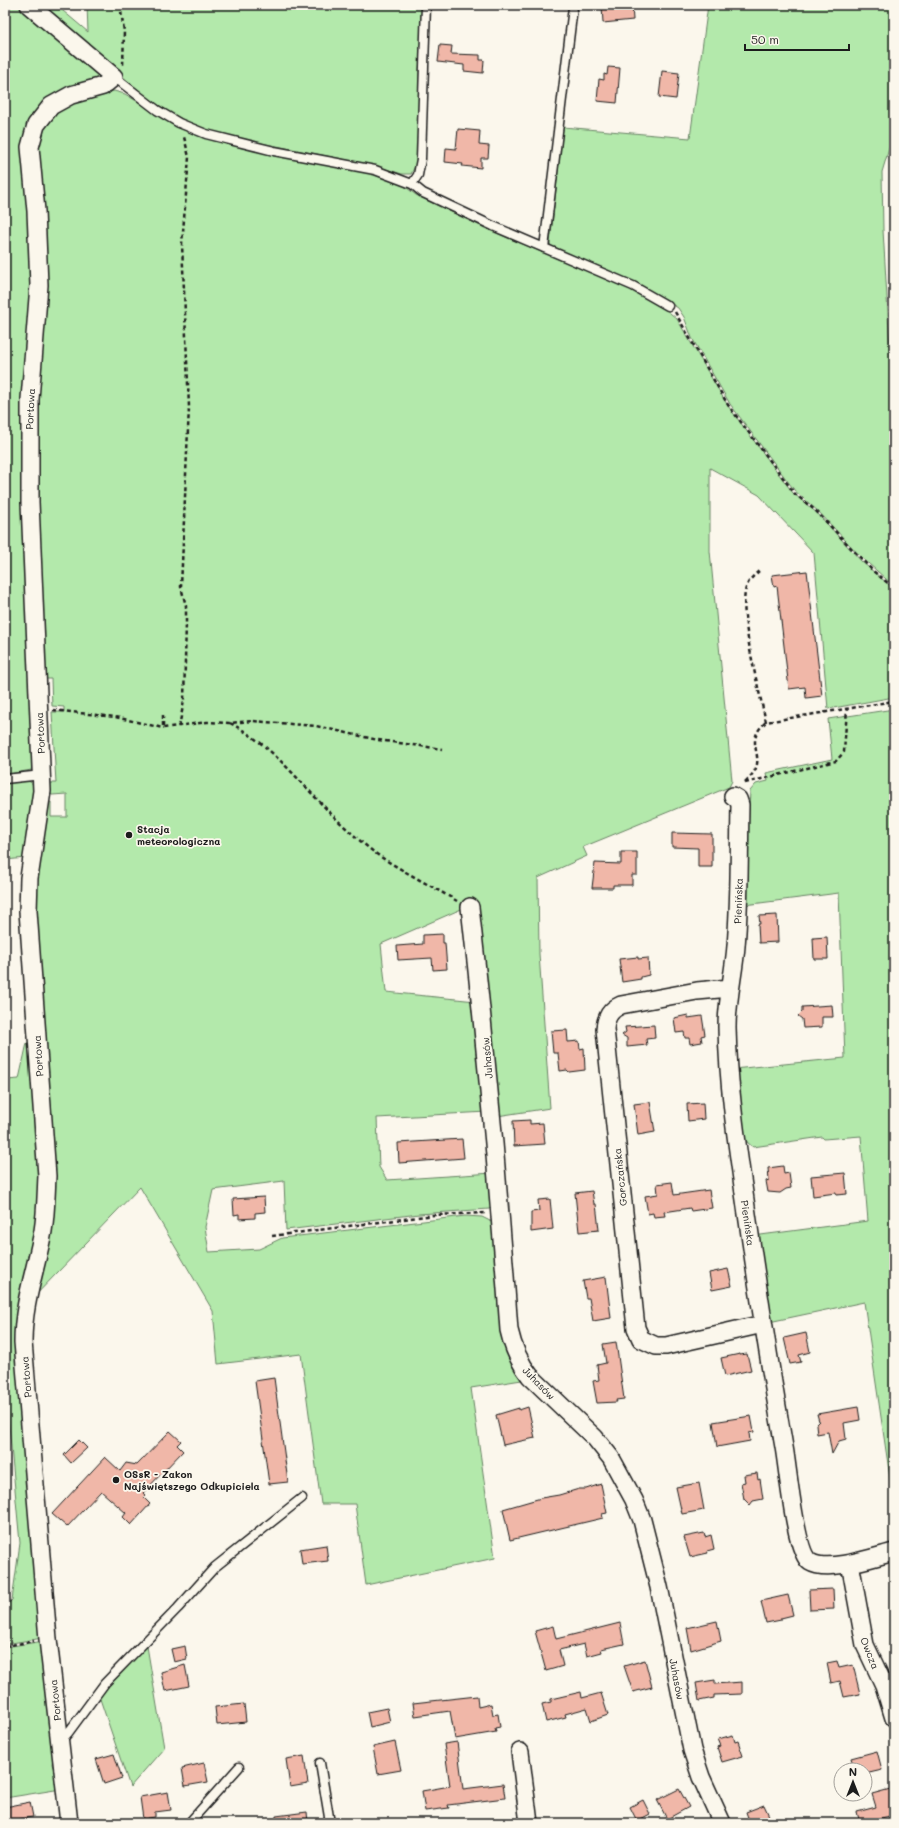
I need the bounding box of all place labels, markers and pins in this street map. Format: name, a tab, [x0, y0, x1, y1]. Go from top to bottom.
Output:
place label: Stacja meteorologiczna	[137, 822, 220, 848]
marker: Stacja meteorologiczna	[124, 830, 134, 840]
place label: OSsR - Zakon Najświętszego Odkupiciela	[124, 1467, 260, 1493]
marker: OSsR - Zakon Najświętszego Odkupiciela	[111, 1475, 121, 1485]

